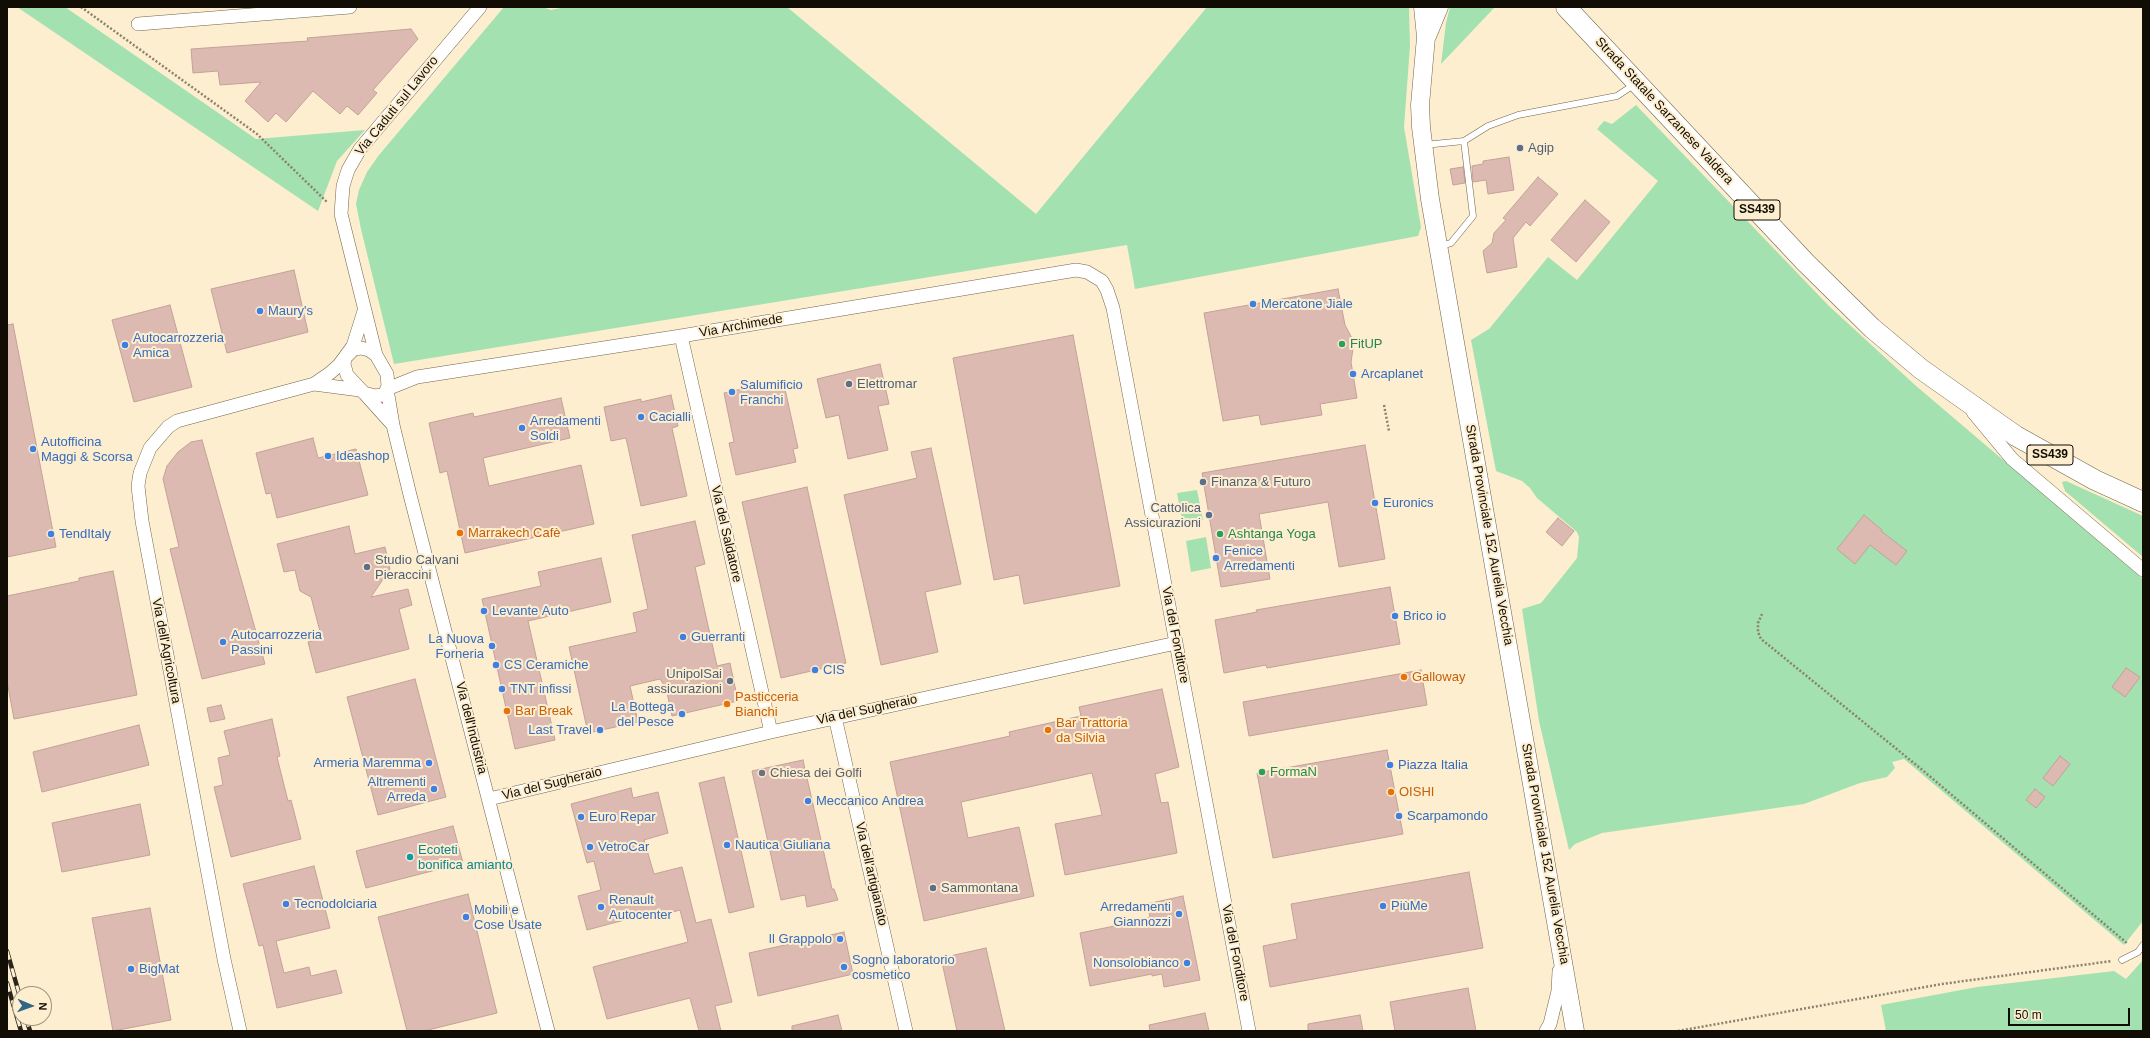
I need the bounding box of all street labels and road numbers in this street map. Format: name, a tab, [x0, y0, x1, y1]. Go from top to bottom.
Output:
street label: Strada Statale Sarzanese Valdera	[1592, 34, 1736, 188]
street label: Via Caduti sul Lavoro	[352, 53, 442, 159]
road number: SS439	[1734, 200, 1780, 220]
street label: Via Archimede	[698, 311, 784, 341]
street label: Strada Provinciale 152 Aurelia Vecchia	[1462, 423, 1516, 647]
road number: SS439	[2027, 445, 2073, 465]
street label: Via del Saldatore	[707, 484, 745, 584]
street label: Via del Fonditore	[1158, 585, 1192, 685]
street label: Via dell'Agricoltura	[148, 597, 184, 705]
street label: Via dell'Industria	[452, 680, 490, 776]
street label: Via del Sugheraio	[815, 692, 919, 728]
street label: Strada Provinciale 152 Aurelia Vecchia	[1518, 742, 1572, 966]
street label: Via del Sugheraio	[500, 764, 604, 804]
street label: Via dell'artigianato	[852, 821, 890, 927]
street label: Via del Fonditore	[1218, 903, 1252, 1003]

